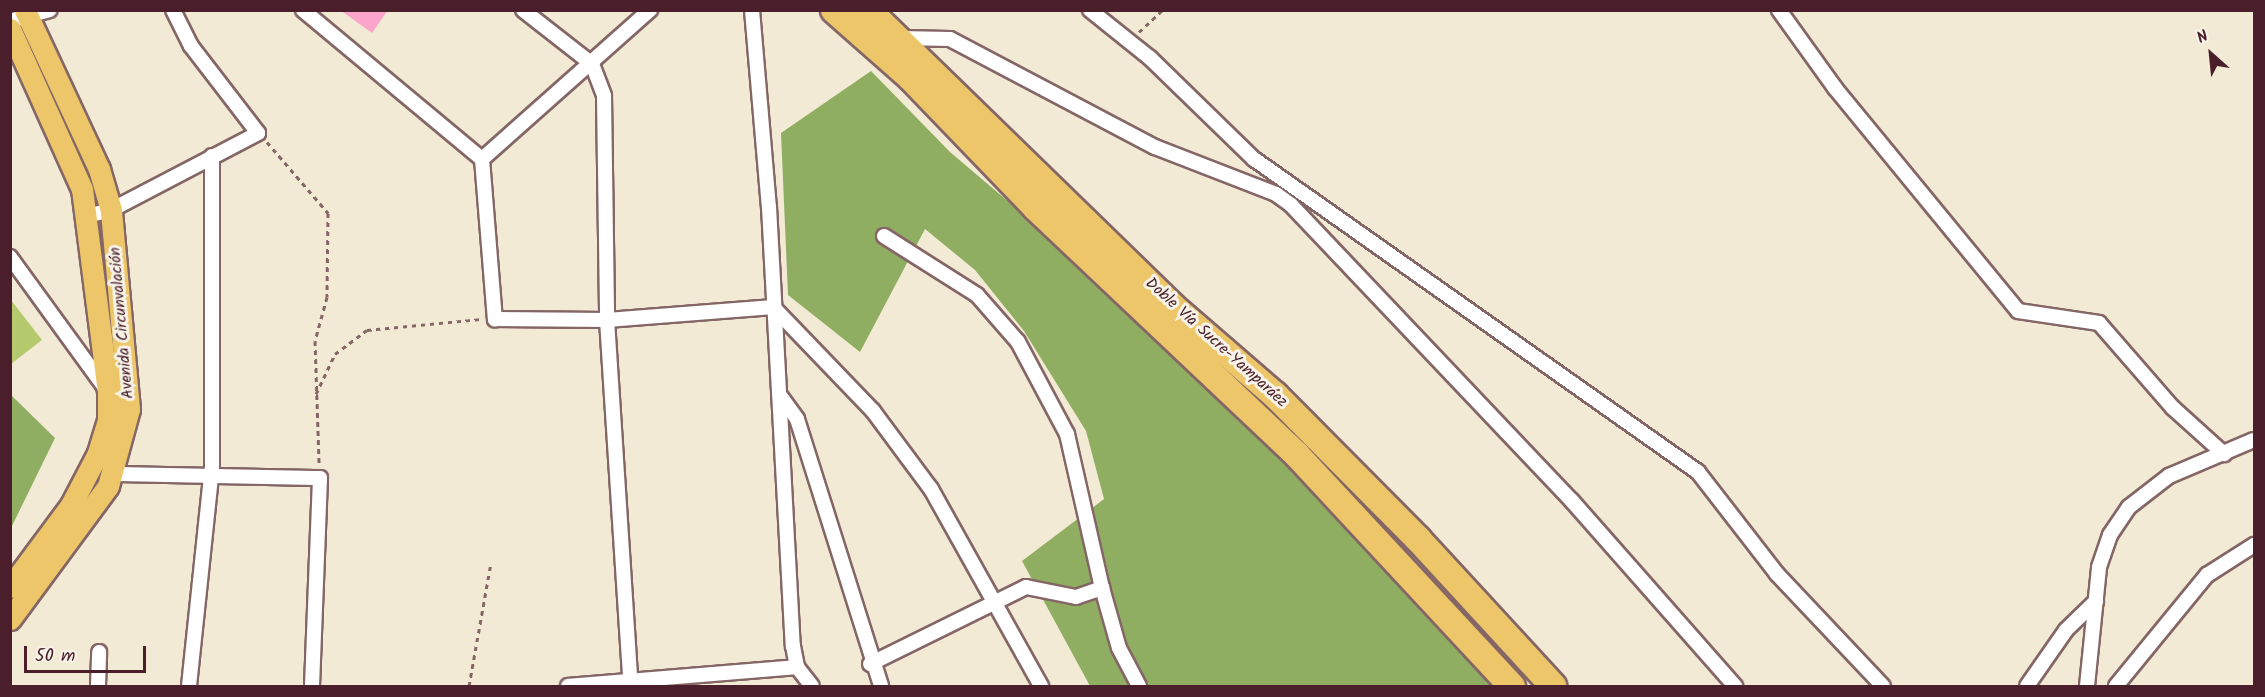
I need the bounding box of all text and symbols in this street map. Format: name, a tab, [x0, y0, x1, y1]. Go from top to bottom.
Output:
north arrow	[2181, 24, 2241, 84]
text: N	[2192, 24, 2213, 51]
street label: Avenida Circunvalación	[106, 246, 138, 400]
street label: Doble Vía Sucre-Yamparáez	[1141, 274, 1291, 412]
scale bar	[27, 634, 148, 672]
text: 50 m	[35, 642, 75, 671]

